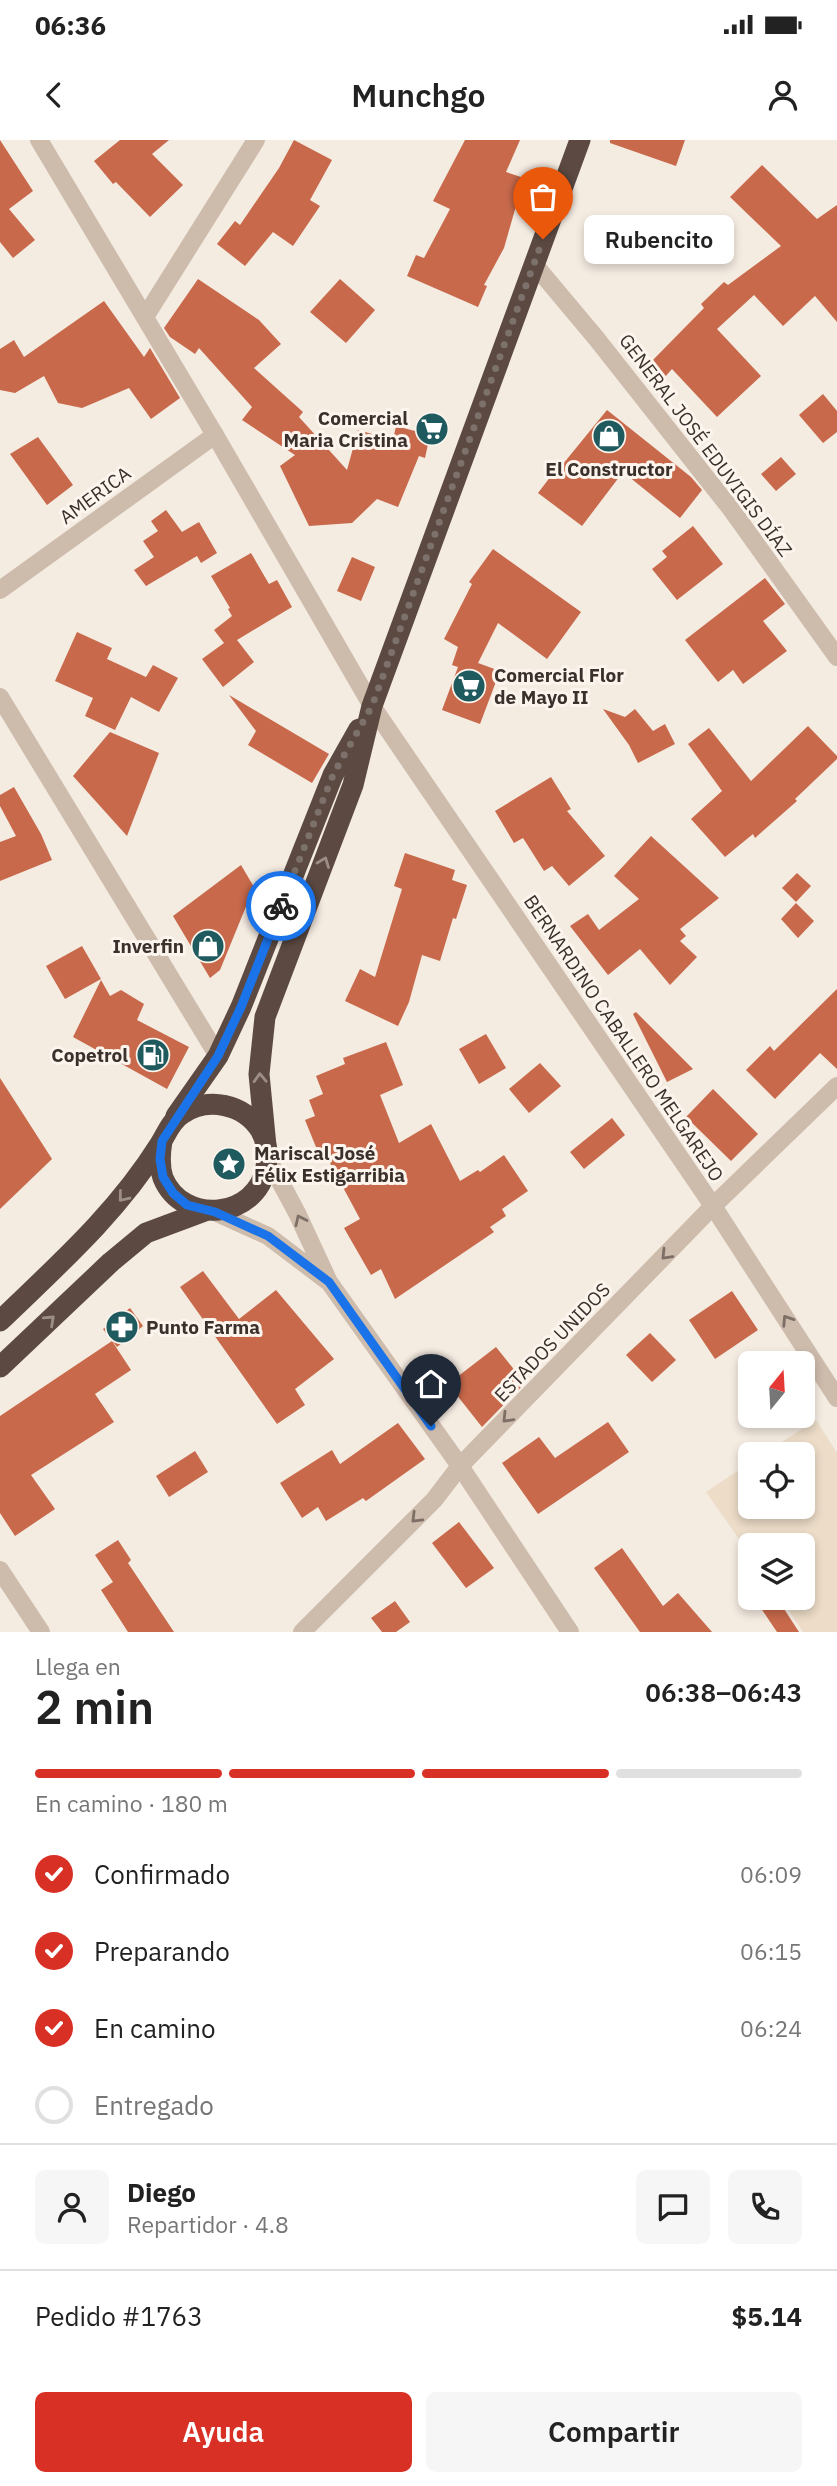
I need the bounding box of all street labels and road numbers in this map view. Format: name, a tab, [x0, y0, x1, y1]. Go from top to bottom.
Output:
street label: GENERAL JOSÉ EDUVIGIS DÍAZ	[614, 329, 798, 561]
street label: AMERICA	[55, 461, 135, 529]
street label: BERNARDINO CABALLERO MELGAREJO	[519, 890, 729, 1186]
street label: ESTADOS UNIDOS	[489, 1277, 615, 1407]

